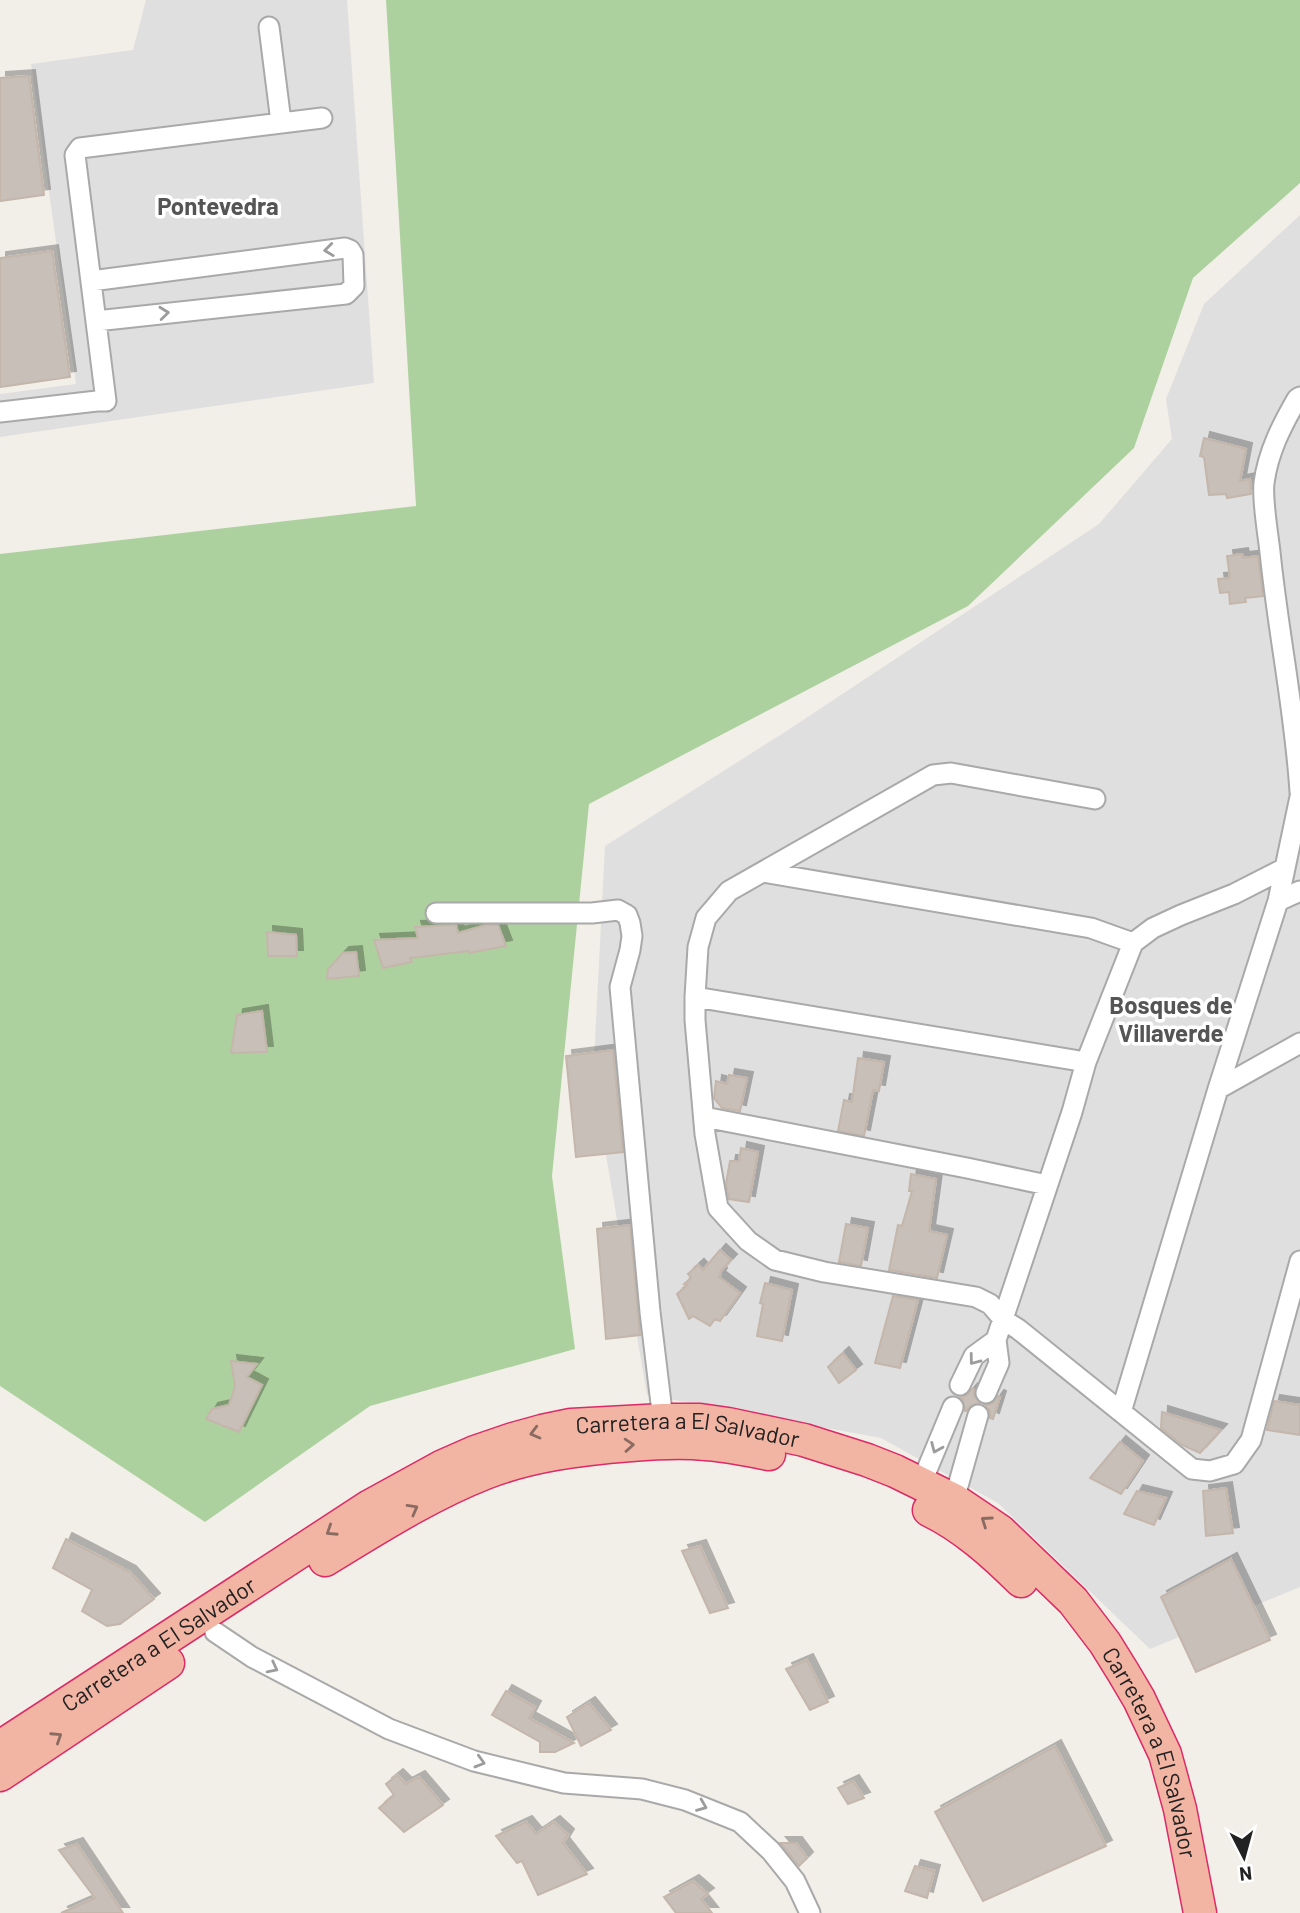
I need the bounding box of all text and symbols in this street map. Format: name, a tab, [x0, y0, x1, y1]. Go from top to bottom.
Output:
district label: Pontevedra	[157, 191, 279, 220]
one-way arrow	[323, 243, 335, 258]
one-way arrow	[158, 306, 170, 321]
district label: Bosques de Villaverde	[1109, 990, 1233, 1047]
one-way arrow	[970, 1352, 983, 1364]
street label: Carretera a El Salvador	[575, 1406, 803, 1453]
one-way arrow	[529, 1425, 541, 1439]
one-way arrow	[624, 1438, 635, 1453]
one-way arrow	[930, 1440, 944, 1453]
one-way arrow	[406, 1504, 419, 1517]
one-way arrow	[981, 1517, 994, 1529]
one-way arrow	[326, 1523, 339, 1536]
street label: Carretera a El Salvador	[56, 1570, 261, 1717]
street label: Carretera a El Salvador	[1097, 1642, 1203, 1861]
one-way arrow	[266, 1659, 279, 1673]
one-way arrow	[49, 1733, 62, 1746]
one-way arrow	[473, 1754, 485, 1769]
one-way arrow	[695, 1798, 707, 1812]
north arrow	[1209, 1822, 1279, 1892]
text: N	[1238, 1862, 1253, 1887]

